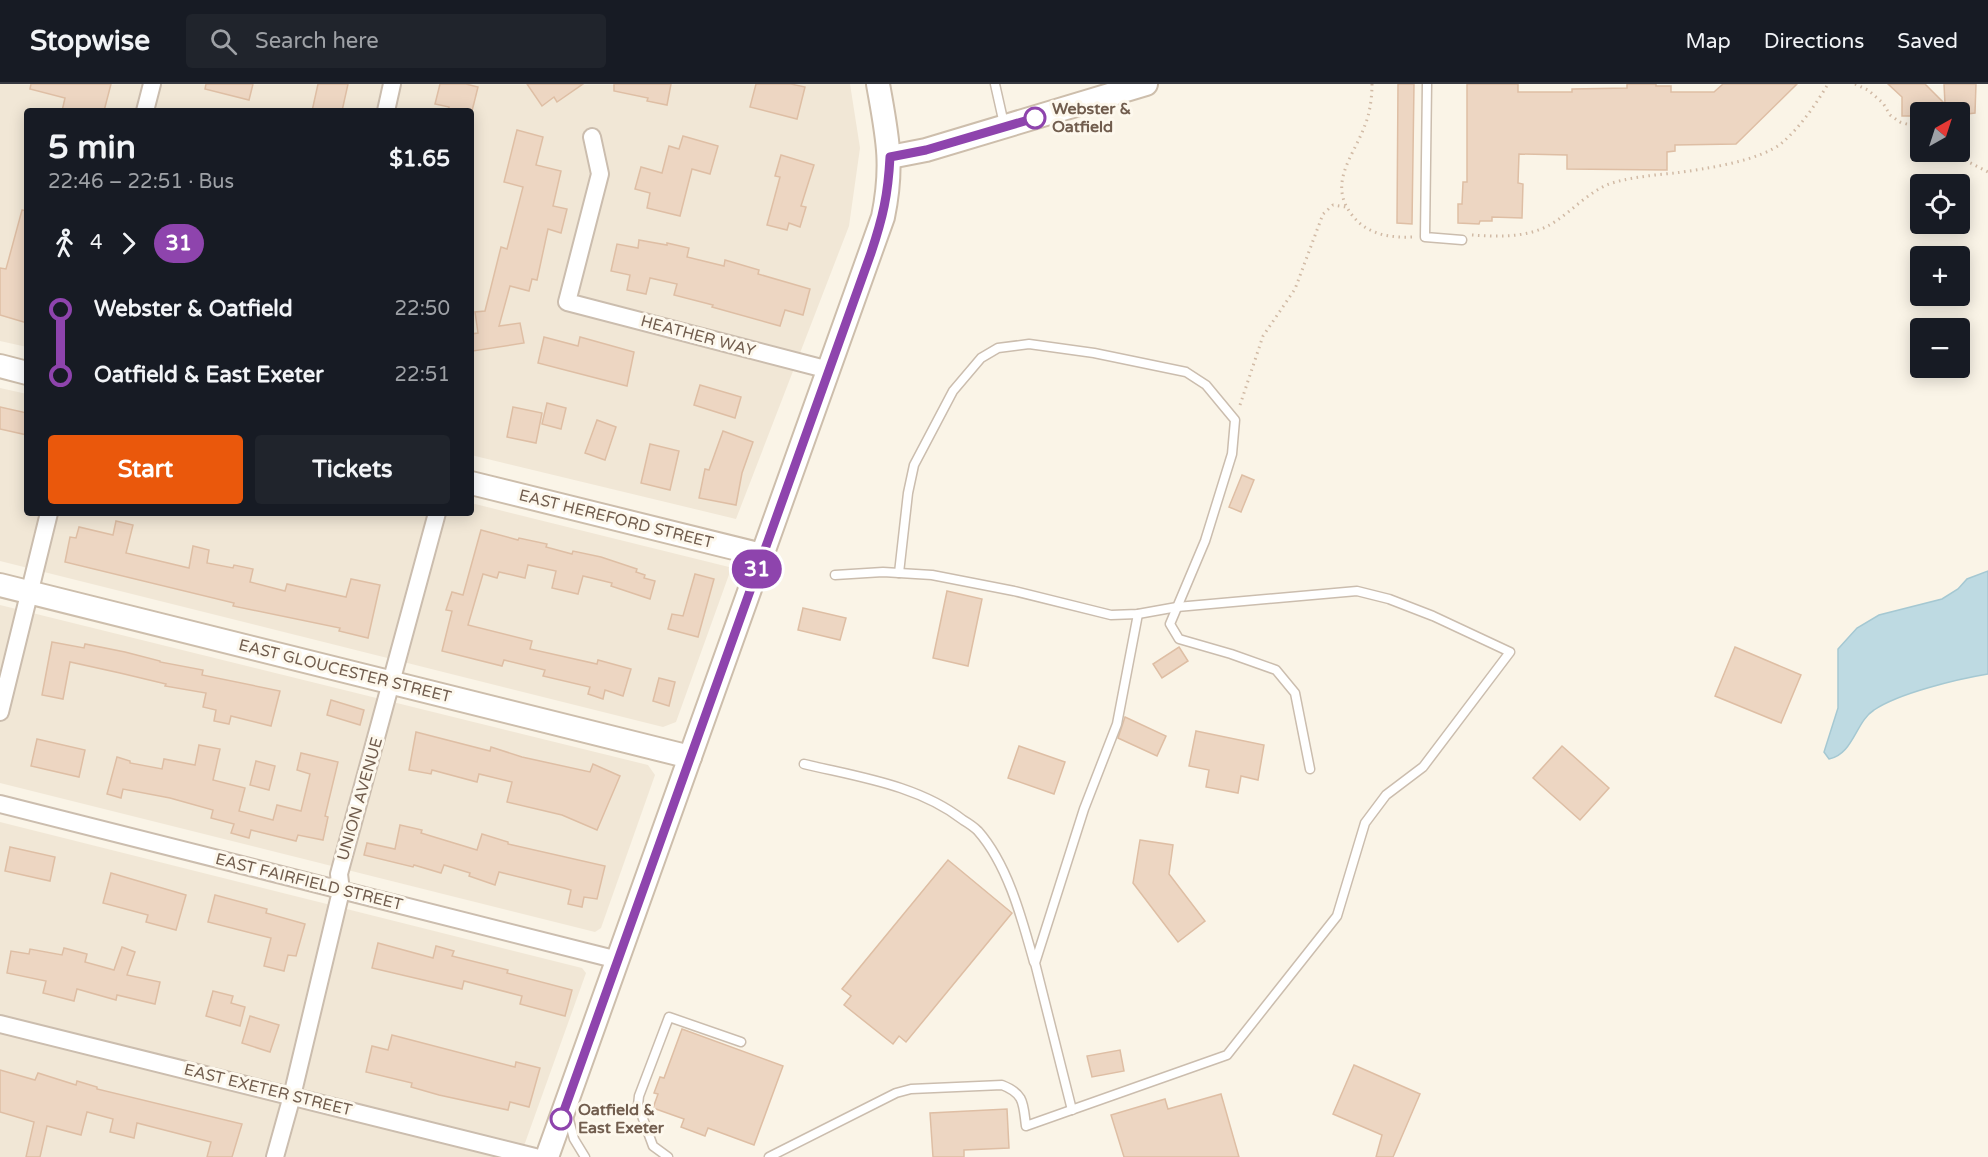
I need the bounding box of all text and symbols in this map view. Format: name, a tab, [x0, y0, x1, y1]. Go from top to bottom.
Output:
search box	[186, 14, 606, 68]
text: Stopwise	[30, 24, 150, 58]
icon: search	[207, 25, 240, 58]
text: Search here	[255, 28, 379, 54]
text: Map	[1685, 29, 1731, 54]
text: Directions	[1764, 29, 1864, 54]
text: Saved	[1897, 29, 1958, 54]
place label: Webster & Oatfield	[1052, 99, 1131, 137]
north arrow	[1910, 102, 1970, 162]
map controls	[1910, 102, 1970, 378]
marker: Webster & Oatfield	[1024, 107, 1046, 129]
text: 5 min	[48, 128, 136, 167]
text: $1.65	[389, 146, 450, 172]
text: 22:46 – 22:51 · Bus	[48, 170, 234, 194]
button: locate	[1910, 174, 1970, 234]
icon: walk	[48, 227, 81, 260]
icon: forward	[112, 227, 145, 260]
text: 4	[90, 231, 103, 255]
text: 31	[166, 231, 192, 256]
button: +	[1910, 246, 1970, 306]
text: Webster & Oatfield	[94, 296, 293, 322]
text: 22:50	[395, 297, 450, 321]
street label: HEATHER WAY	[638, 311, 758, 361]
button: −	[1910, 318, 1970, 378]
text: Oatfield & East Exeter	[94, 362, 324, 388]
text: 22:51	[395, 363, 450, 387]
button: Start	[48, 435, 243, 504]
button: Tickets	[255, 435, 450, 504]
street label: EAST HEREFORD STREET	[517, 485, 716, 553]
line badge: 31	[730, 550, 784, 588]
text: 31	[744, 557, 770, 582]
street label: EAST GLOUCESTER STREET	[237, 635, 454, 707]
street label: UNION AVENUE	[333, 735, 387, 863]
street label: EAST FAIRFIELD STREET	[213, 849, 405, 915]
street label: EAST EXETER STREET	[182, 1059, 354, 1121]
place label: Oatfield & East Exeter	[578, 1100, 665, 1138]
marker: Oatfield & East Exeter	[550, 1108, 572, 1130]

